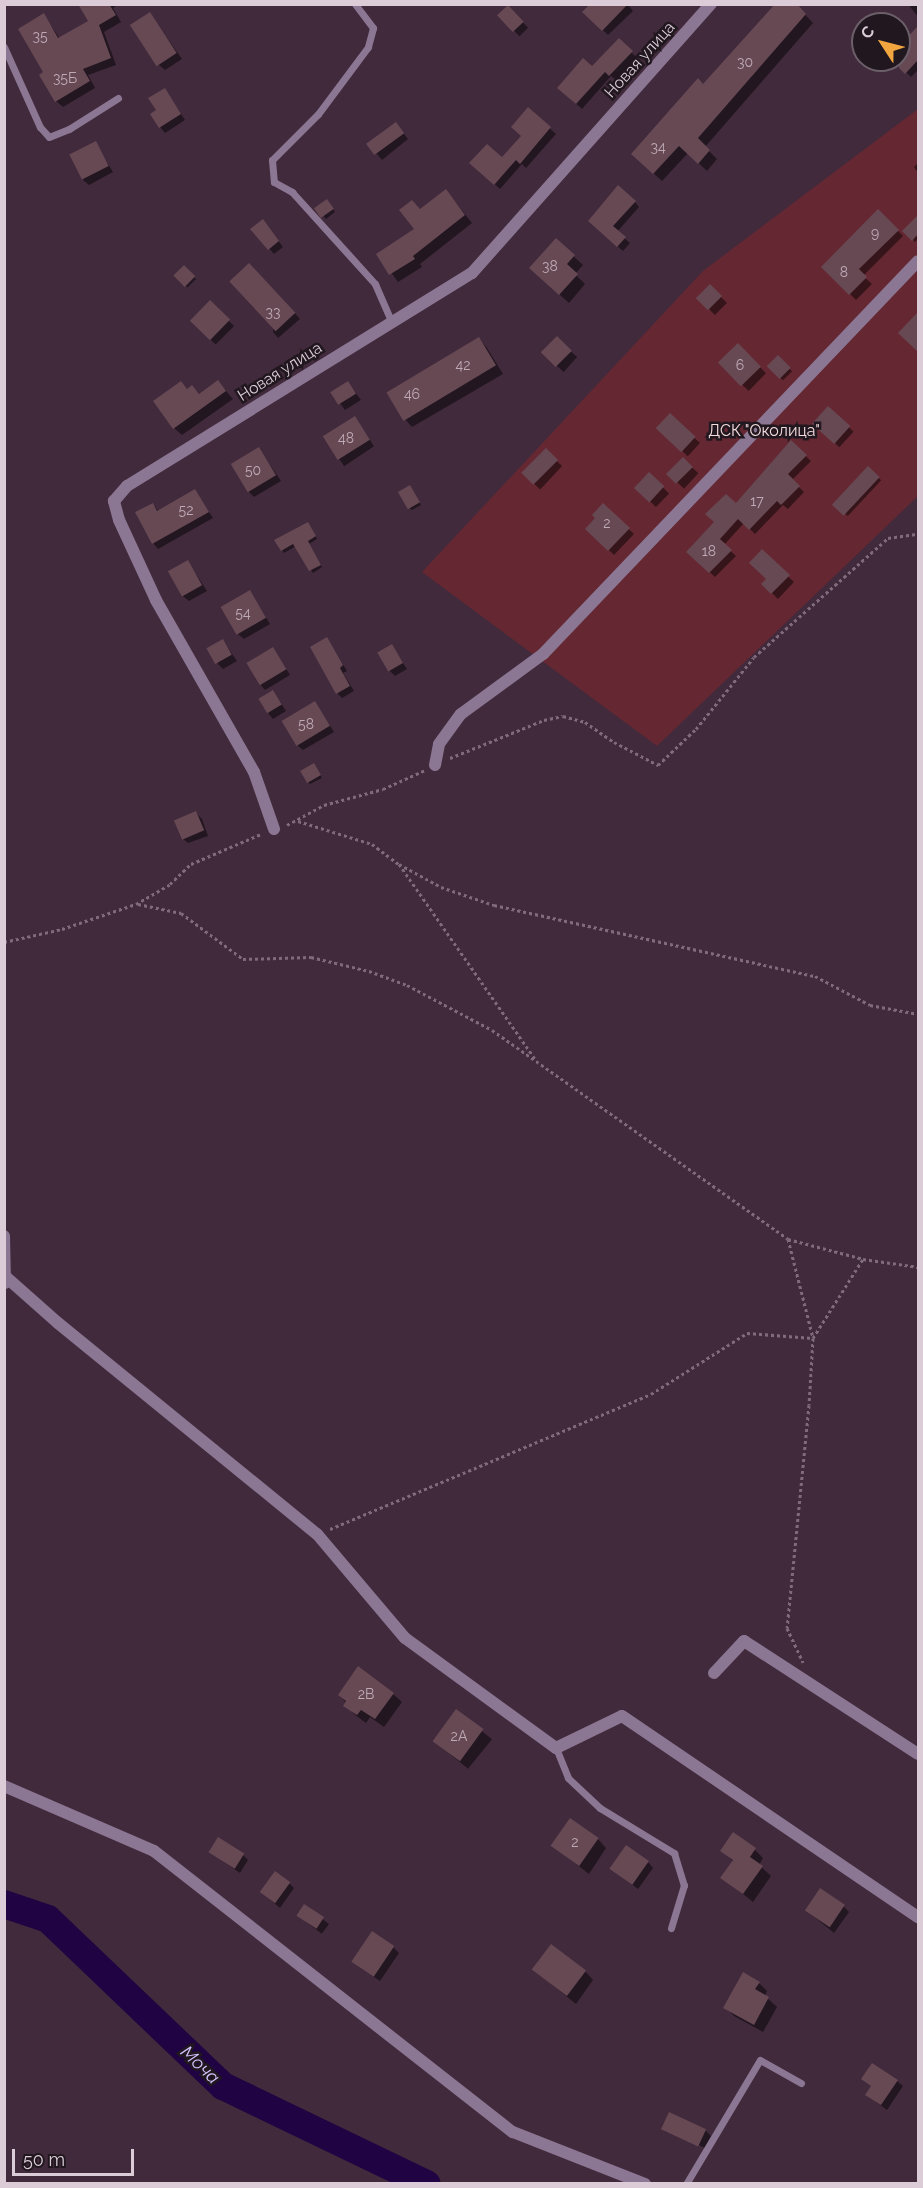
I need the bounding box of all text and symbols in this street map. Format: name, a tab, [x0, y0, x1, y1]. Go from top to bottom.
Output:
north arrow	[851, 12, 911, 72]
street label: Новая улица	[601, 18, 679, 102]
text: С	[857, 22, 879, 42]
house number: 35	[32, 28, 48, 44]
house number: 30	[737, 54, 753, 70]
house number: 35Б	[53, 70, 77, 86]
house number: 34	[650, 139, 666, 155]
house number: 9	[871, 225, 879, 241]
house number: 38	[542, 258, 558, 274]
house number: 8	[840, 264, 848, 280]
house number: 33	[266, 304, 280, 320]
street label: Новая улица	[234, 338, 326, 406]
house number: 42	[456, 357, 470, 373]
house number: 6	[736, 357, 744, 373]
house number: 46	[404, 386, 420, 402]
park label: ДСК "Околица"	[708, 421, 820, 441]
house number: 48	[338, 430, 354, 446]
house number: 50	[245, 462, 261, 478]
house number: 17	[750, 493, 764, 509]
house number: 52	[179, 502, 193, 518]
house number: 2	[603, 515, 611, 531]
house number: 18	[702, 543, 716, 559]
house number: 54	[235, 605, 251, 621]
house number: 58	[298, 716, 314, 732]
house number: 2В	[358, 1686, 374, 1702]
house number: 2А	[451, 1728, 467, 1744]
house number: 2	[571, 1834, 579, 1850]
water label: Моча	[176, 2041, 224, 2089]
scale bar	[15, 2137, 136, 2175]
text: 50 m	[23, 2149, 65, 2170]

